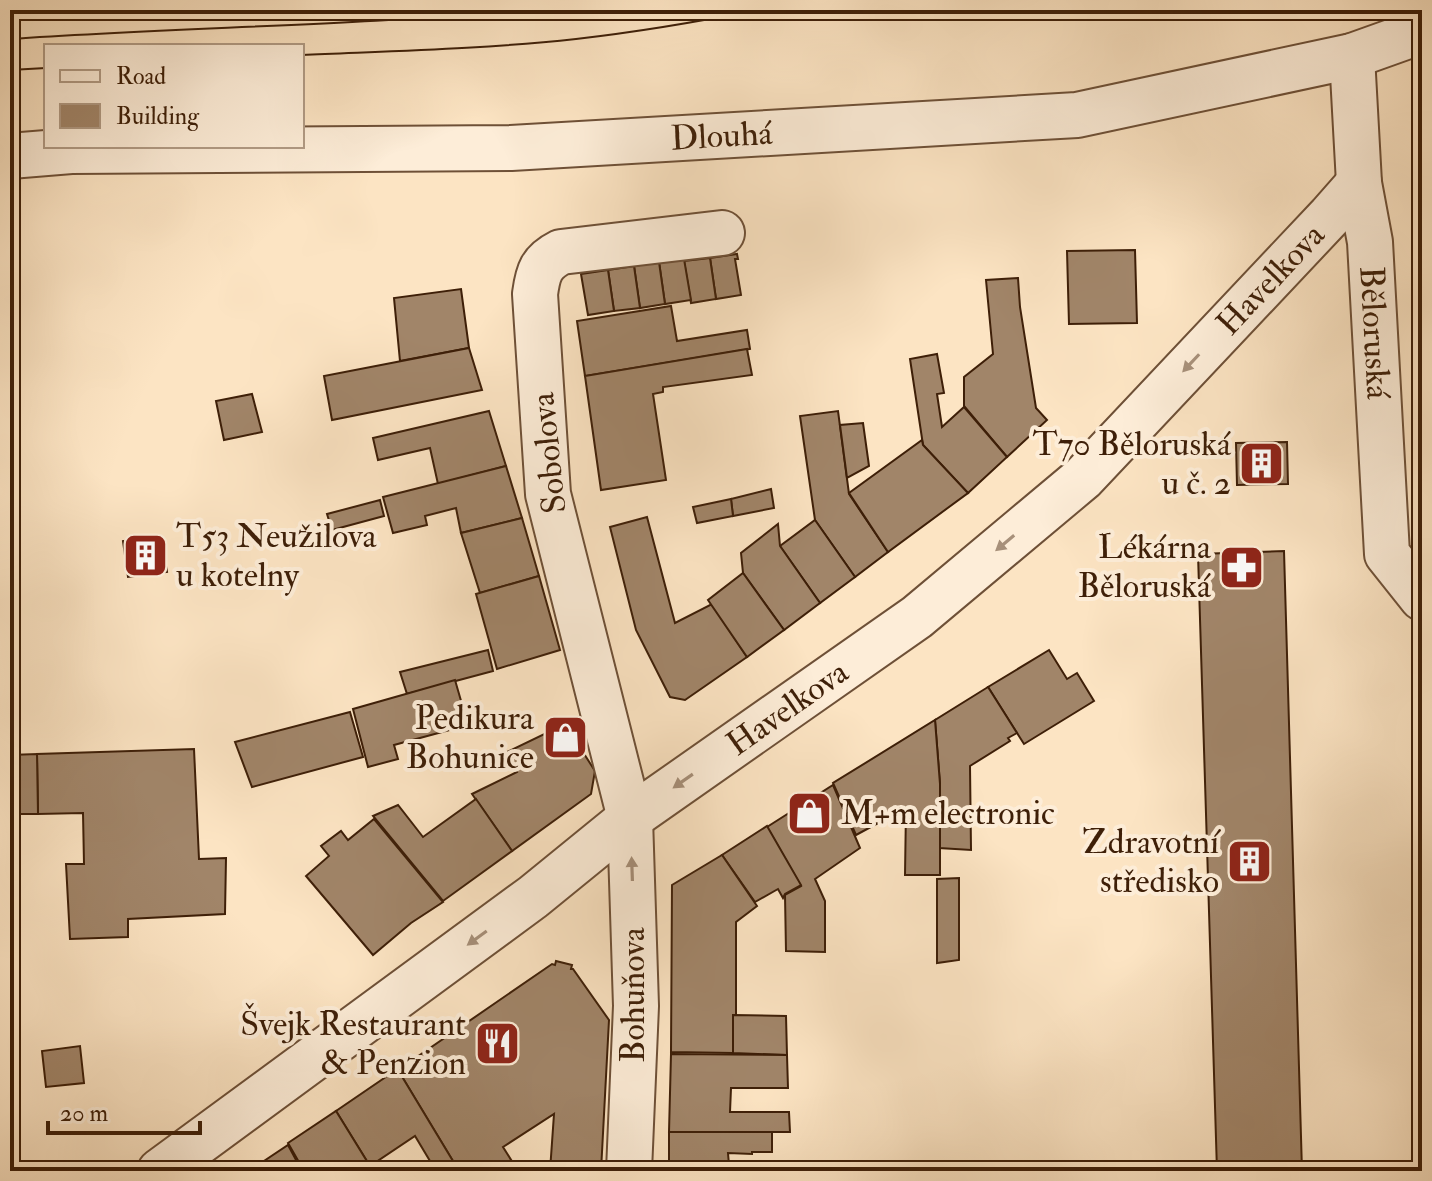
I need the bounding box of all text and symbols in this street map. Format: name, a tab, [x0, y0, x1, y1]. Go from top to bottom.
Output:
legend	[44, 44, 304, 148]
text: Road	[116, 61, 166, 92]
text: Building	[116, 101, 200, 132]
street label: Dlouhá	[669, 111, 775, 160]
street label: Havelkova	[1207, 213, 1334, 344]
street label: Běloruská	[1350, 265, 1400, 401]
one-way arrow	[1183, 353, 1201, 372]
street label: Sobolova	[521, 389, 577, 516]
place label: T70 Běloruská u č. 2	[1032, 423, 1232, 505]
building icon: T70 Běloruská u č. 2	[1238, 440, 1286, 488]
place label: T53 Neužilova u kotelny	[176, 515, 378, 597]
place label: Lékárna Běloruská	[1078, 526, 1212, 608]
building icon: T53 Neužilova u kotelny	[121, 532, 169, 580]
one-way arrow	[995, 534, 1015, 551]
pharmacy icon: Lékárna Běloruská	[1218, 543, 1266, 591]
street label: Havelkova	[718, 650, 857, 765]
place label: Pedikura Bohunice	[406, 697, 535, 779]
shop icon: Pedikura Bohunice	[541, 714, 589, 762]
one-way arrow	[673, 773, 694, 788]
shop icon: M+m electronic	[786, 789, 834, 837]
place label: M+m electronic	[841, 792, 1055, 835]
place label: Zdravotní středisko	[1082, 821, 1221, 903]
building icon: Zdravotní středisko	[1226, 838, 1274, 886]
one-way arrow	[626, 856, 639, 881]
street label: Bohuňova	[612, 926, 655, 1063]
one-way arrow	[466, 930, 487, 946]
place label: Švejk Restaurant & Penzion	[240, 1002, 466, 1085]
restaurant icon: Švejk Restaurant & Penzion	[473, 1020, 521, 1068]
scale bar	[48, 1085, 200, 1135]
text: 20 m	[60, 1098, 109, 1129]

